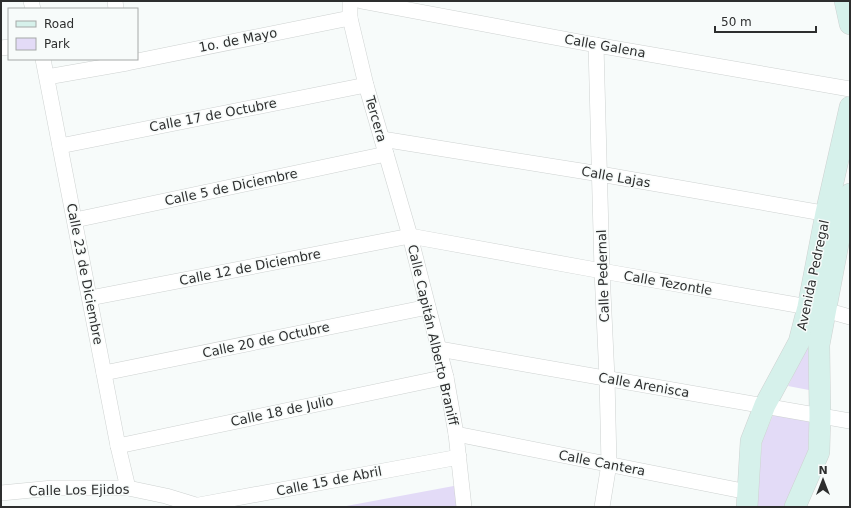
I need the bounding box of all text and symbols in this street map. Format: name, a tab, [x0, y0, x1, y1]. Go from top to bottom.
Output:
legend	[8, 8, 138, 60]
scale bar	[715, 8, 816, 34]
text: 50 m	[721, 15, 752, 29]
text: Road	[44, 17, 74, 31]
street label: 1o. de Mayo	[198, 25, 278, 55]
street label: Calle Galena	[563, 31, 647, 61]
text: Park	[44, 37, 70, 51]
street label: Tercera	[362, 93, 390, 144]
street label: Calle 17 de Octubre	[148, 95, 278, 135]
street label: Calle Lajas	[580, 164, 652, 190]
street label: Calle 5 de Diciembre	[163, 166, 299, 208]
street label: Calle 23 de Diciembre	[64, 202, 106, 346]
street label: Avenida Pedregal	[794, 218, 832, 332]
street label: Calle Pedernal	[594, 229, 612, 323]
street label: Calle Capitán Alberto Braniff	[405, 243, 461, 428]
street label: Calle 12 de Diciembre	[178, 246, 322, 288]
street label: Calle Tezontle	[622, 268, 714, 298]
street label: Calle 20 de Octubre	[201, 319, 331, 361]
street label: Calle Arenisca	[597, 370, 691, 400]
street label: Calle 18 de Julio	[229, 393, 335, 429]
street label: Calle Cantera	[557, 447, 647, 479]
north arrow	[803, 460, 843, 500]
street label: Calle 15 de Abril	[275, 463, 383, 499]
text: N	[818, 464, 828, 477]
street label: Calle Los Ejidos	[29, 482, 130, 498]

